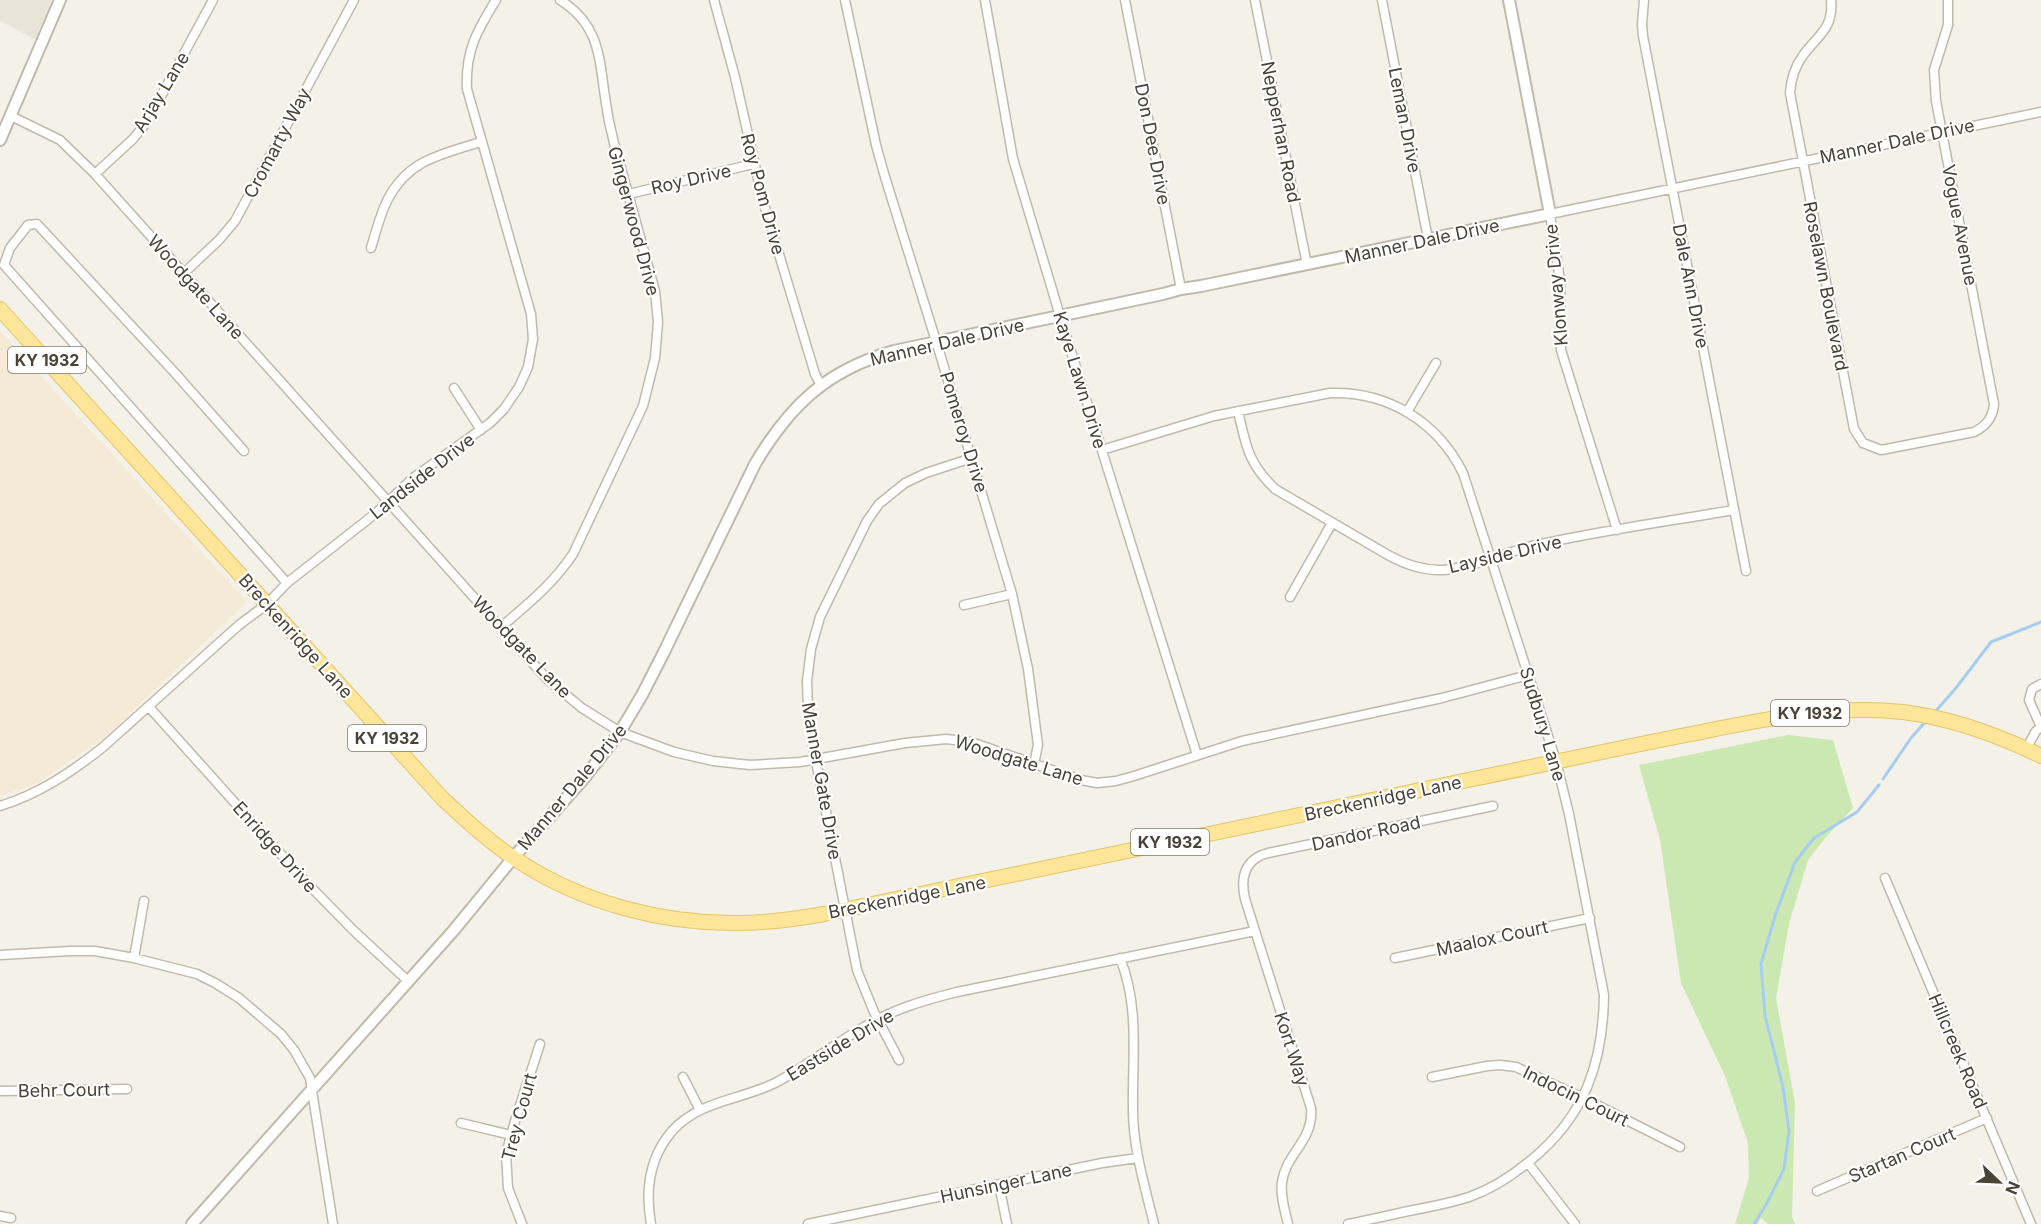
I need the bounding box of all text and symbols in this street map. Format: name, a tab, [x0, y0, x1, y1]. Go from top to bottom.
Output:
street label: Arjay Lane	[129, 48, 193, 136]
street label: Nepperhan Road	[1257, 60, 1305, 204]
street label: Leman Drive	[1384, 66, 1426, 174]
street label: Don Dee Drive	[1131, 82, 1175, 206]
street label: Cromarty Way	[239, 84, 315, 202]
street label: Manner Dale Drive	[1818, 114, 1976, 168]
street label: Roy Pom Drive	[737, 131, 789, 257]
street label: Gingerwood Drive	[604, 144, 664, 298]
street label: Roy Drive	[649, 160, 733, 198]
street label: Vogue Avenue	[1938, 163, 1982, 287]
street label: Roselawn Boulevard	[1799, 199, 1853, 373]
street label: Manner Dale Drive	[1343, 214, 1501, 268]
street label: Dale Ann Drive	[1669, 222, 1713, 350]
street label: Klonway Drive	[1540, 223, 1572, 347]
street label: Woodgate Lane	[144, 230, 248, 344]
street label: Kaye Lawn Drive	[1049, 309, 1111, 451]
street label: Manner Dale Drive	[868, 314, 1026, 370]
road number: KY 1932	[8, 347, 86, 373]
street label: Pomeroy Drive	[936, 369, 992, 495]
street label: Landside Drive	[365, 429, 479, 523]
street label: Layside Drive	[1446, 531, 1564, 577]
street label: Breckenridge Lane	[235, 569, 357, 703]
street label: Woodgate Lane	[468, 592, 576, 702]
street label: Sudbury Lane	[1516, 664, 1570, 784]
road number: KY 1932	[1771, 700, 1849, 726]
street label: Manner Gate Drive	[798, 701, 846, 861]
street label: Manner Dale Drive	[513, 720, 631, 854]
road number: KY 1932	[348, 725, 426, 751]
street label: Woodgate Lane	[952, 730, 1086, 790]
street label: Breckenridge Lane	[1303, 771, 1463, 825]
street label: Enridge Drive	[229, 797, 321, 897]
street label: Dandor Road	[1310, 811, 1422, 855]
road number: KY 1932	[1131, 829, 1209, 855]
street label: Breckenridge Lane	[826, 871, 988, 923]
street label: Maalox Court	[1434, 916, 1550, 960]
street label: Hillcreek Road	[1924, 990, 1992, 1112]
street label: Eastside Drive	[783, 1005, 897, 1085]
street label: Kort Way	[1270, 1009, 1314, 1089]
street label: Indocin Court	[1520, 1061, 1632, 1131]
street label: Trey Court	[497, 1071, 541, 1163]
street label: Behr Court	[18, 1079, 110, 1101]
street label: Startan Court	[1845, 1123, 1959, 1187]
north arrow	[1969, 1152, 2029, 1212]
street label: Hunsinger Lane	[938, 1159, 1074, 1207]
text: N	[2001, 1178, 2024, 1197]

